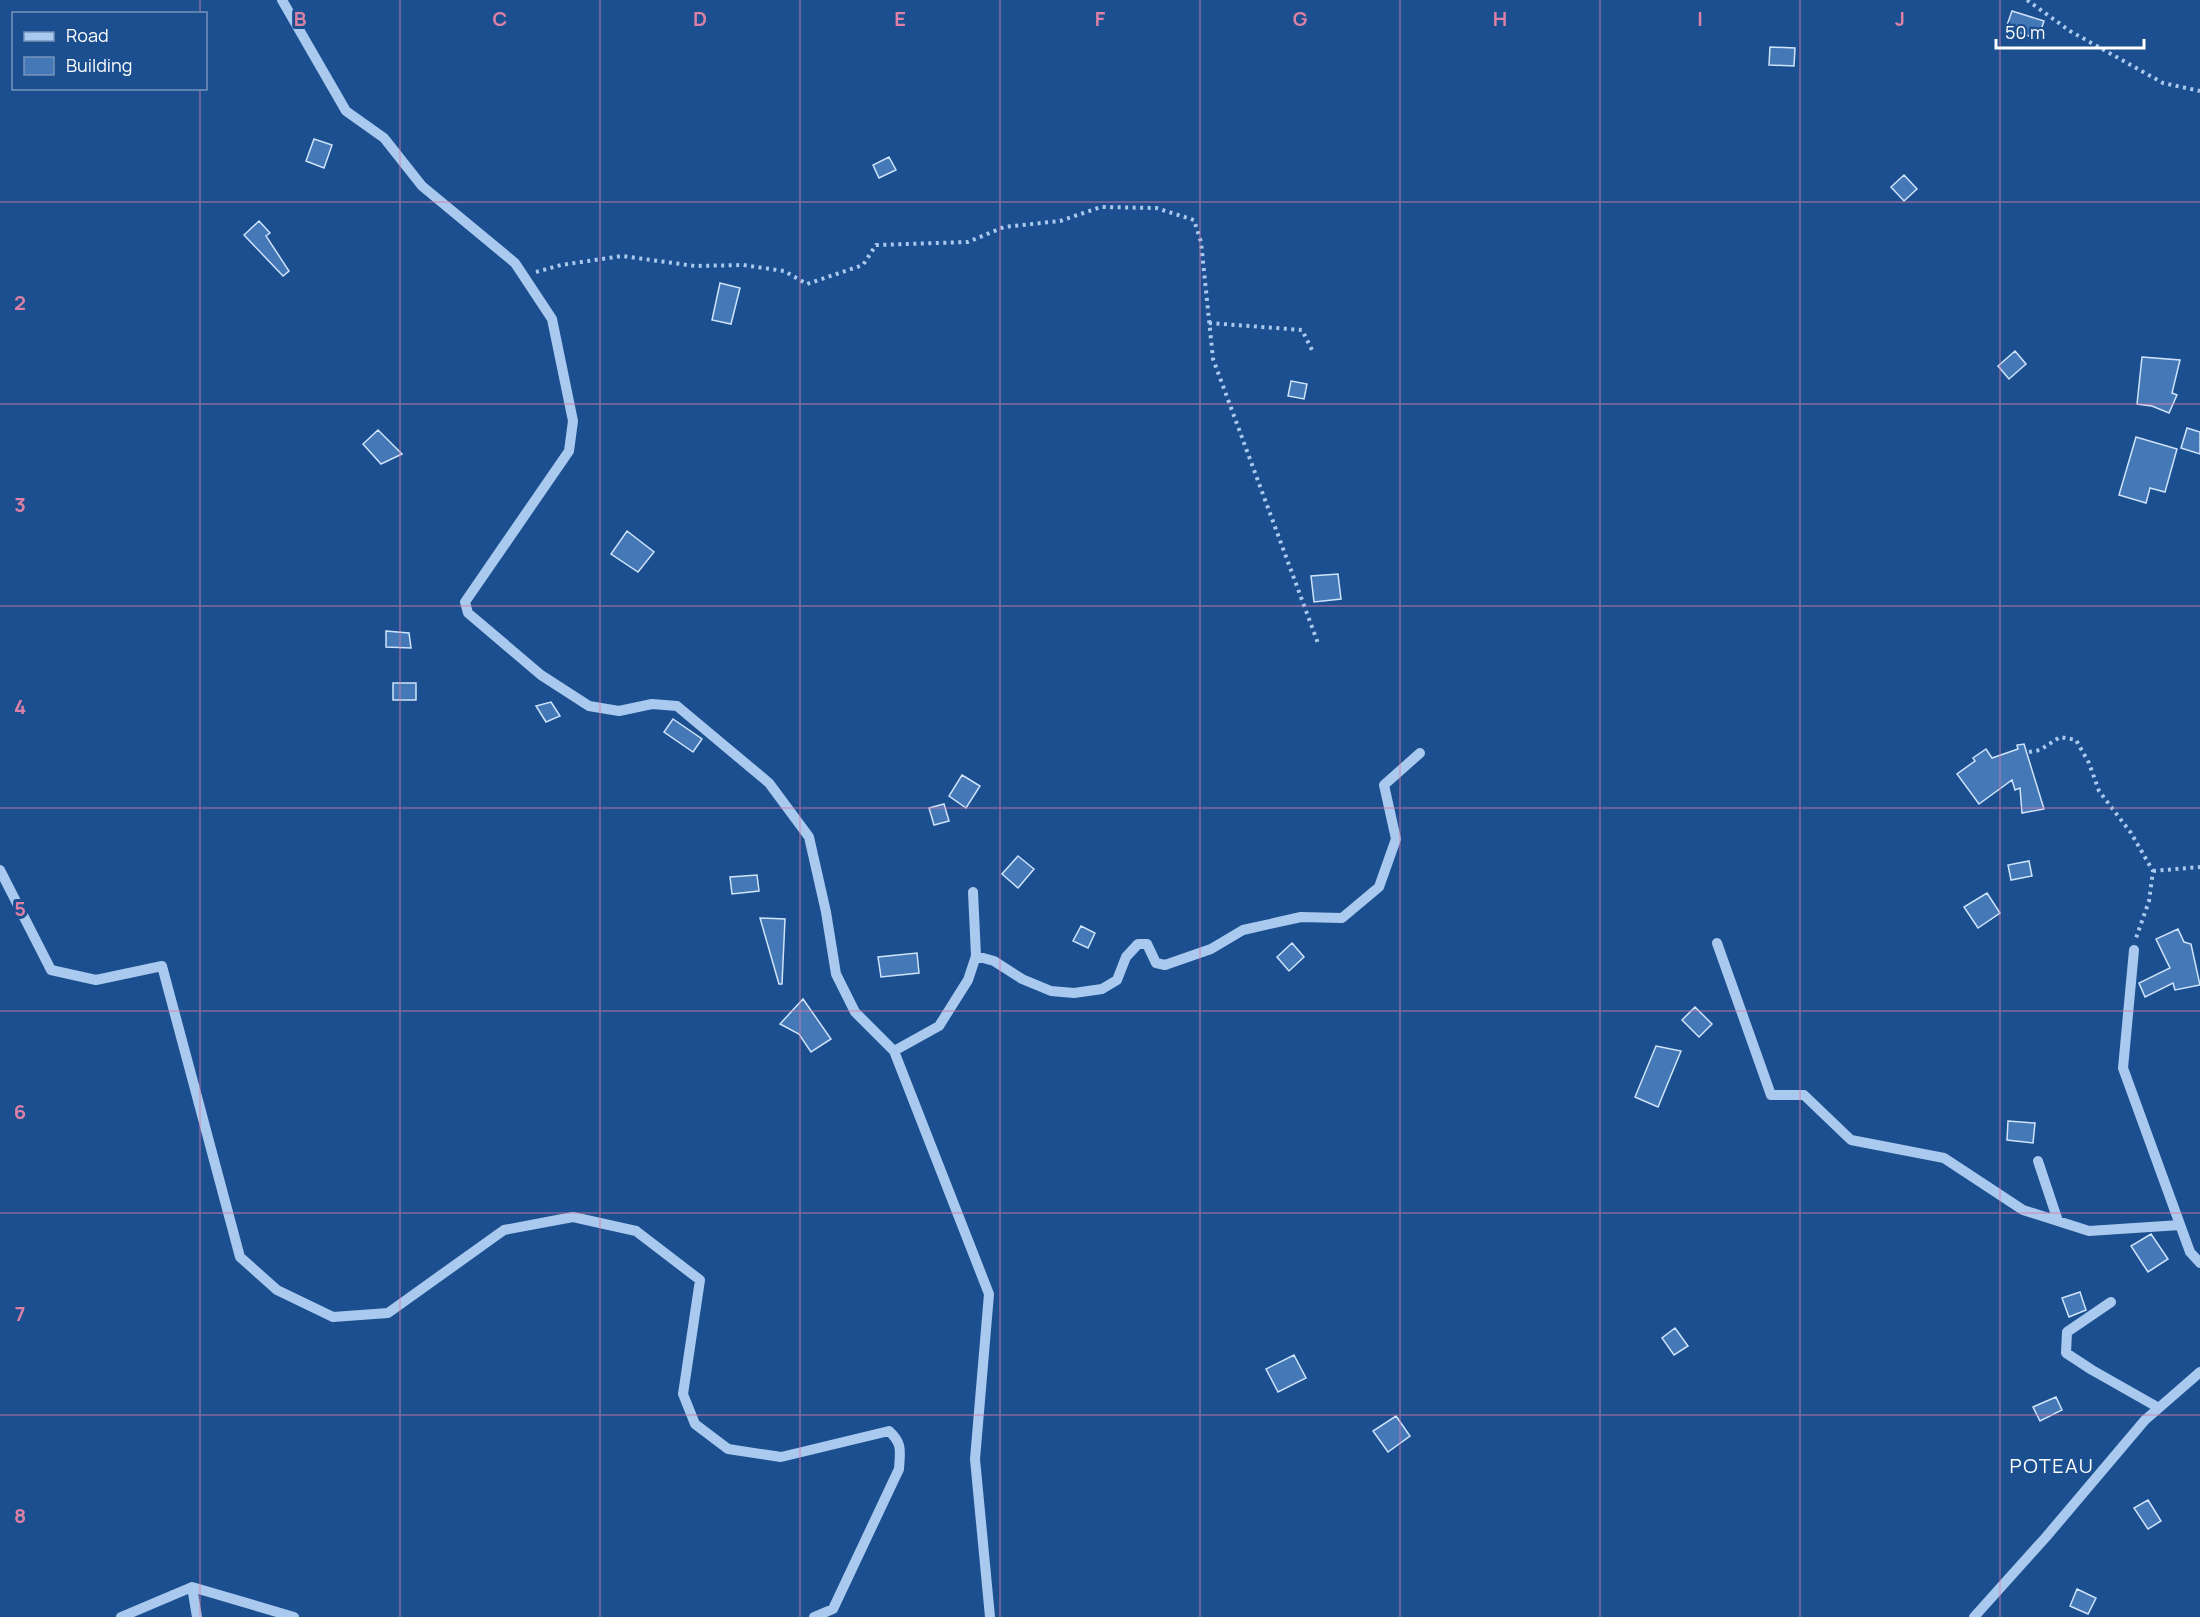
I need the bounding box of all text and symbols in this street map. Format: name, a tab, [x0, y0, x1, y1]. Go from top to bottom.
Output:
text: B	[294, 5, 307, 32]
text: C	[493, 5, 507, 32]
text: D	[693, 5, 707, 32]
text: E	[894, 5, 906, 32]
text: F	[1095, 5, 1106, 32]
text: G	[1293, 5, 1308, 32]
text: H	[1493, 5, 1507, 32]
text: I	[1697, 5, 1703, 32]
text: J	[1895, 5, 1905, 32]
legend	[12, 12, 207, 90]
scale bar	[1996, 12, 2144, 50]
text: 50 m	[2005, 20, 2045, 44]
text: Road	[66, 23, 109, 47]
text: Building	[66, 53, 132, 77]
text: 2	[14, 289, 26, 316]
text: 3	[14, 491, 26, 518]
text: 4	[14, 693, 26, 720]
text: 5	[14, 895, 26, 922]
text: 6	[14, 1098, 26, 1125]
text: 7	[15, 1300, 25, 1327]
district label: POTEAU	[2010, 1452, 2094, 1479]
text: 8	[14, 1502, 26, 1529]

